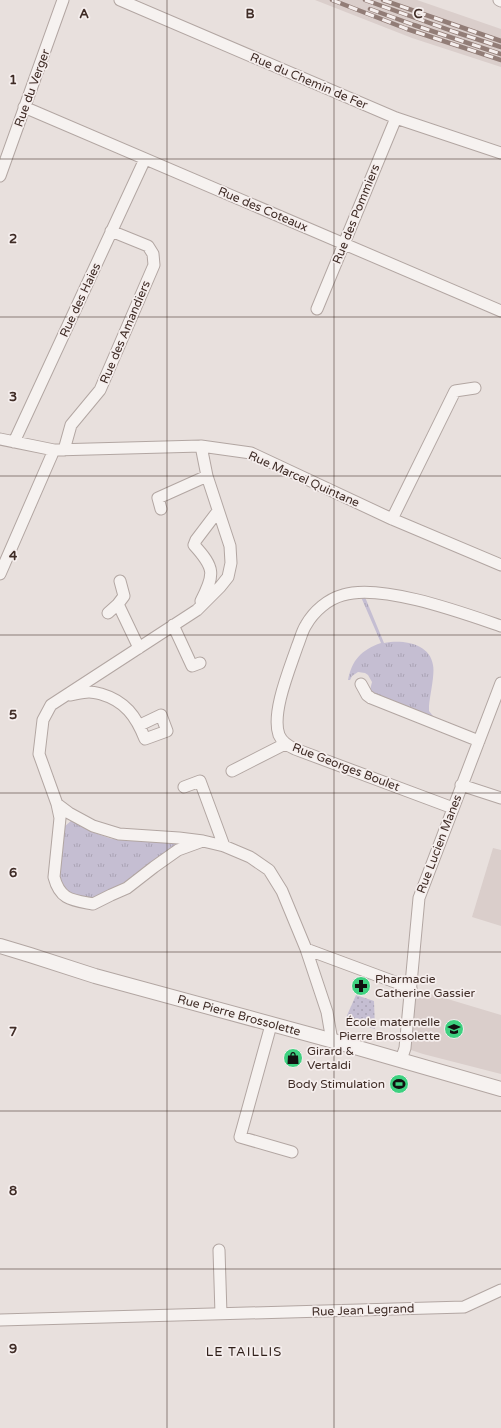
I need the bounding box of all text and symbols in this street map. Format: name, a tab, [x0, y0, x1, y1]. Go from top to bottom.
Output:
text: A	[79, 6, 89, 22]
text: B	[245, 6, 255, 22]
text: C	[413, 6, 423, 22]
street label: Rue du Verger	[11, 47, 53, 129]
street label: Rue du Chemin de Fer	[248, 50, 370, 112]
text: 1	[9, 72, 17, 88]
street label: Rue des Pommiers	[330, 162, 383, 266]
street label: Rue des Coteaux	[216, 184, 310, 234]
text: 2	[9, 231, 17, 247]
street label: Rue des Haies	[57, 260, 103, 339]
street label: Rue des Amandiers	[97, 278, 153, 386]
text: 3	[9, 389, 17, 405]
street label: Rue Marcel Quintane	[246, 448, 362, 510]
text: 4	[9, 548, 18, 564]
text: 5	[9, 707, 17, 723]
street label: Rue Georges Boulet	[290, 740, 402, 794]
street label: Rue Lucien Manes	[414, 792, 464, 895]
text: 6	[9, 865, 17, 881]
place label: Pharmacie Catherine Gassier	[375, 972, 476, 1000]
pharmacy icon: Pharmacie Catherine Gassier	[350, 975, 372, 997]
street label: Rue Pierre Brossolette	[176, 992, 302, 1039]
place label: École maternelle Pierre Brossolette	[339, 1015, 440, 1043]
school or university icon: École maternelle Pierre Brossolette	[443, 1018, 465, 1040]
text: 7	[9, 1024, 17, 1040]
place label: Girard & Vertaldi	[307, 1044, 354, 1072]
shop icon: Girard & Vertaldi	[282, 1047, 304, 1069]
sports icon: Body Stimulation	[388, 1073, 410, 1095]
place label: Body Stimulation	[288, 1077, 385, 1091]
text: 8	[9, 1183, 17, 1199]
street label: Rue Jean Legrand	[311, 1301, 415, 1319]
text: 9	[9, 1341, 17, 1357]
district label: LE TAILLIS	[206, 1344, 282, 1360]

